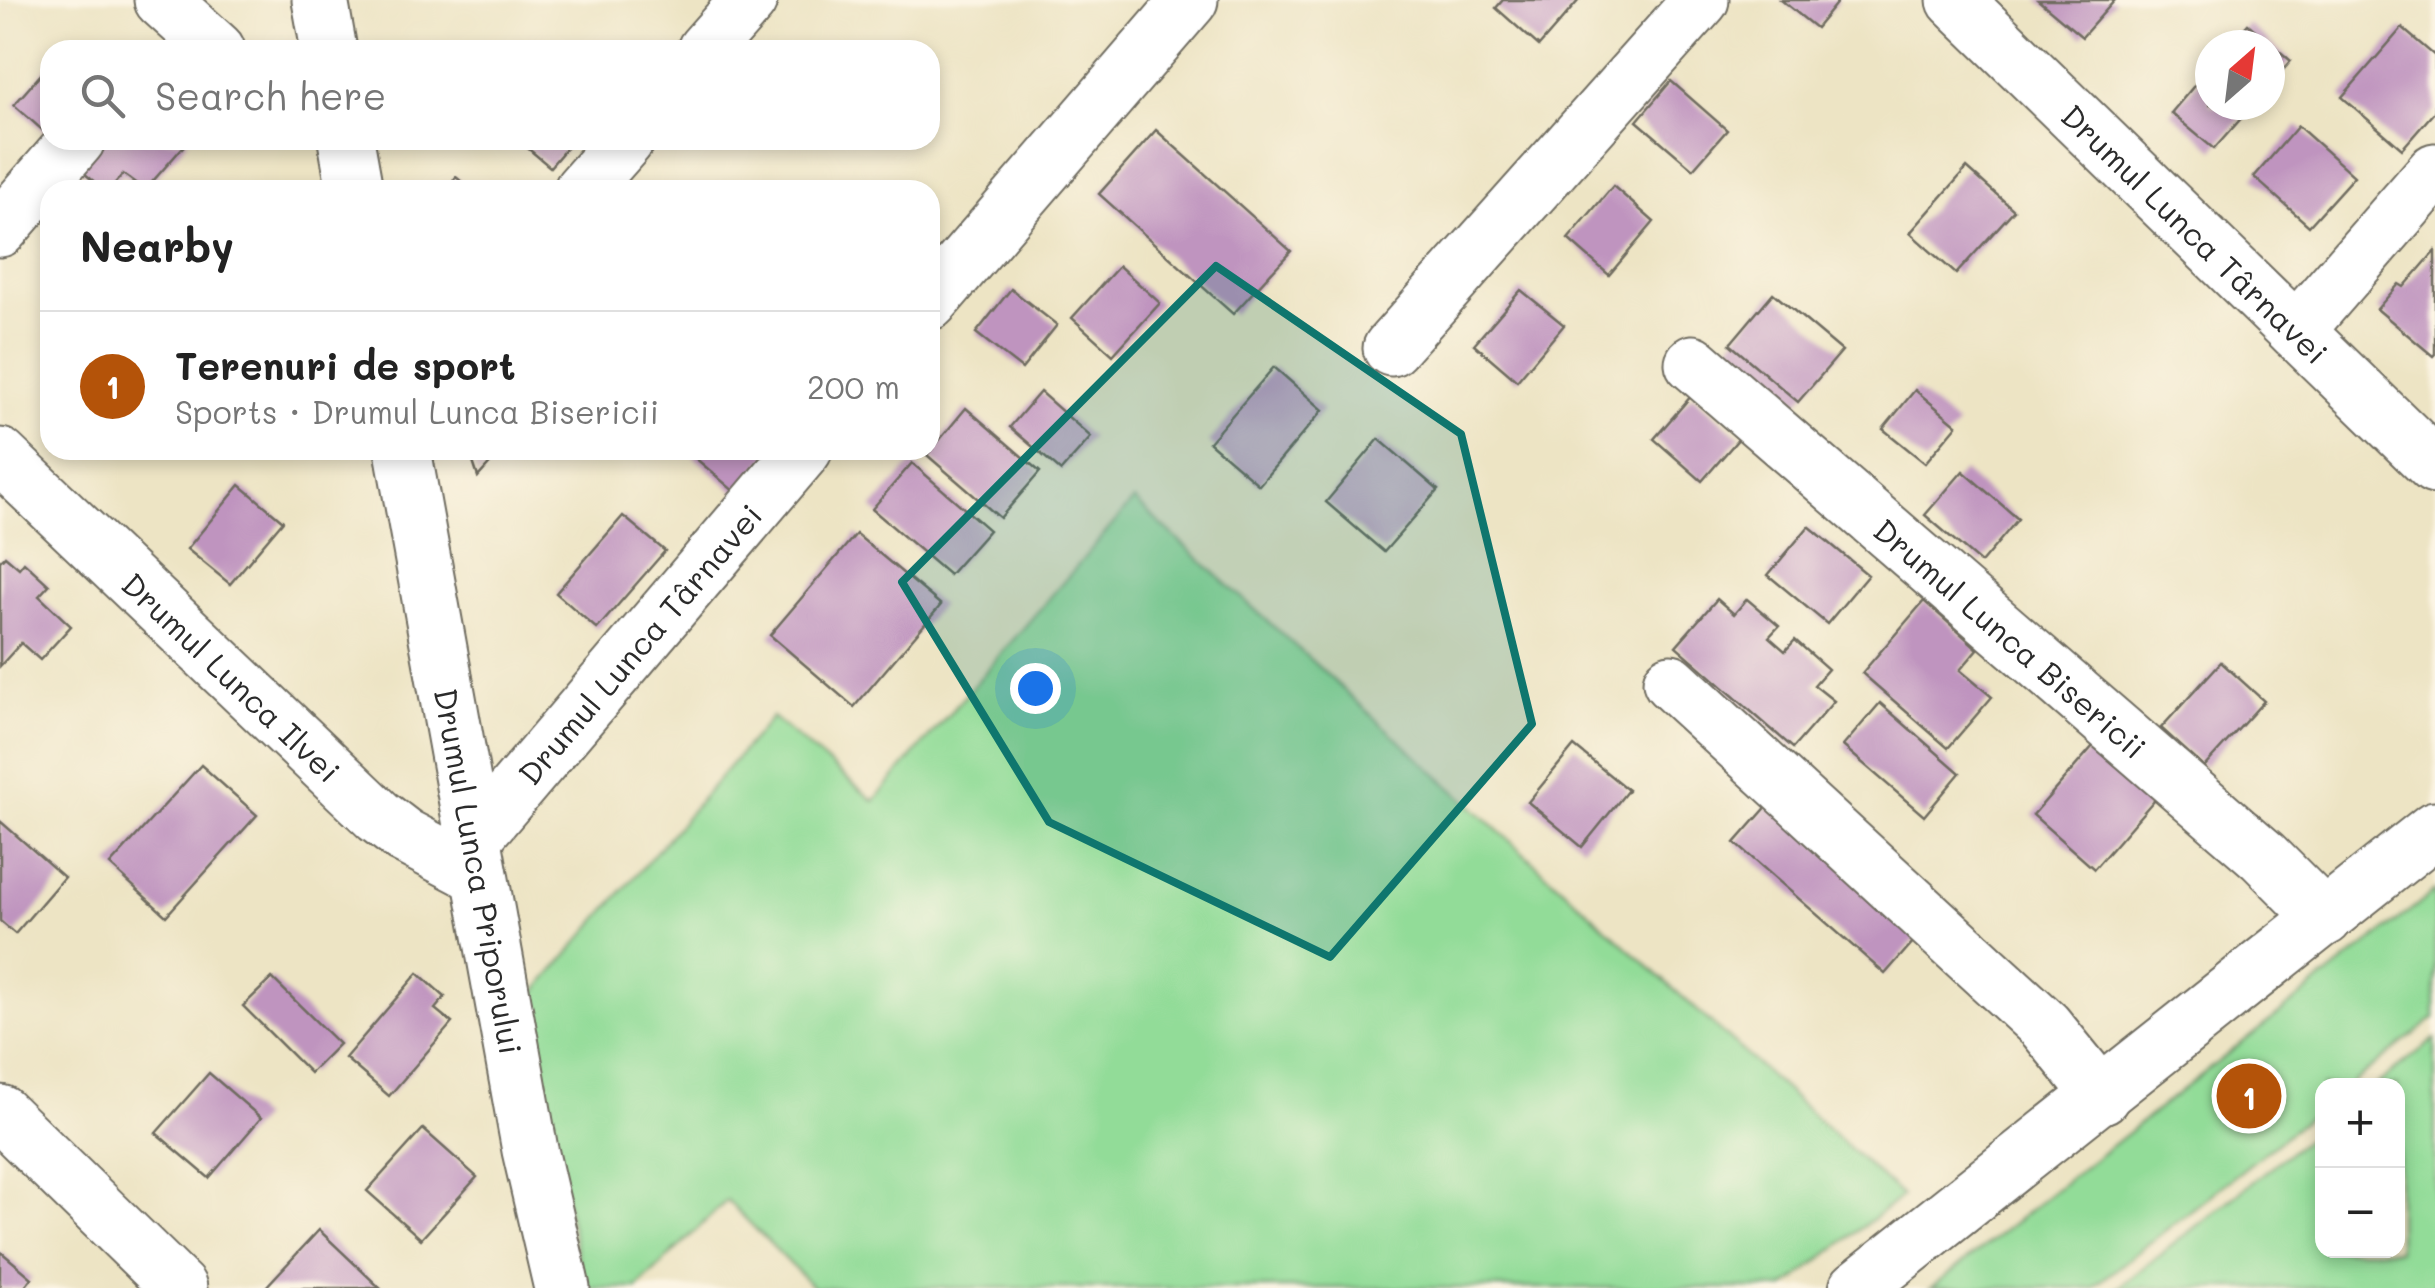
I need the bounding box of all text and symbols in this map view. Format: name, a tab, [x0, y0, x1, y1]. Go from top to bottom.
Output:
north arrow	[2195, 30, 2285, 120]
search box	[40, 40, 940, 150]
icon: search	[75, 68, 130, 123]
text: Search here	[155, 70, 386, 120]
street label: Drumul Lunca Târnavei	[2053, 94, 2338, 372]
text: Nearby	[80, 218, 234, 273]
text: Terenuri de sport	[175, 340, 516, 390]
text: 1	[105, 365, 120, 407]
text: 200 m	[807, 365, 900, 407]
text: Sports · Drumul Lunca Bisericii	[175, 390, 659, 432]
street label: Drumul Lunca Târnavei	[508, 495, 771, 793]
street label: Drumul Lunca Bisericii	[1866, 508, 2156, 767]
street label: Drumul Lunca Ilvei	[113, 563, 350, 791]
your location	[1010, 663, 1061, 714]
street label: Drumul Lunca Priporului	[426, 685, 533, 1057]
pin: 1	[2216, 1058, 2282, 1134]
map controls	[2315, 1078, 2405, 1258]
button: +	[2315, 1078, 2405, 1168]
button: −	[2315, 1168, 2405, 1258]

